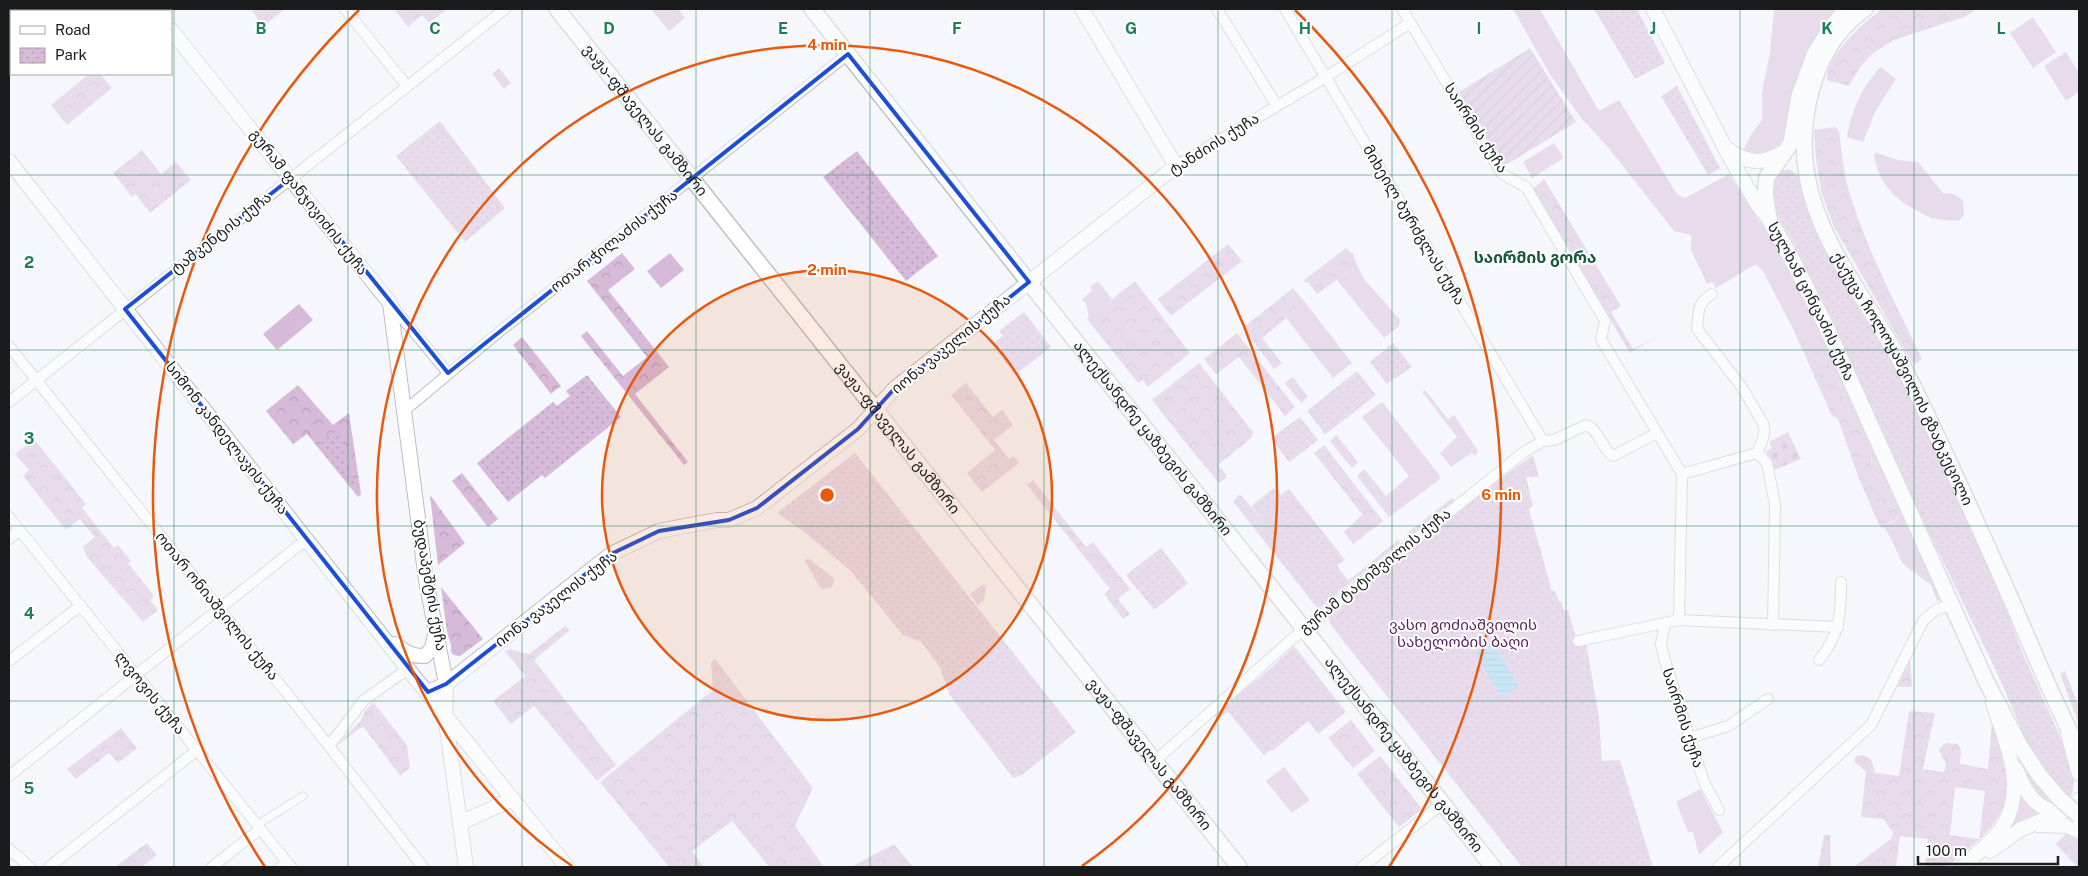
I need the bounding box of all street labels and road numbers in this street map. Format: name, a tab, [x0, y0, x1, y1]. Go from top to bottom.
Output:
street label: ვაჟა-ფშაველას გამზირი	[579, 40, 711, 199]
street label: საირმის ქუჩა	[1440, 80, 1512, 176]
street label: ტანძიის ქუჩა	[1166, 109, 1262, 179]
street label: გურამ ფანჯიკიძის ქუჩა	[246, 125, 372, 279]
street label: მიხეილ ბურძგლას ქუჩა	[1359, 142, 1469, 308]
street label: ოთარ ჭილაძის ქუჩა	[547, 186, 681, 296]
street label: ტაშკენტის ქუჩა	[167, 188, 275, 278]
street label: სულხან ცინცაძის ქუჩა	[1765, 219, 1858, 383]
street label: ქაქუცა ჩოლოყაშვილის გზატკეცილი	[1828, 249, 1977, 508]
street label: იონა ვაკელის ქუჩა	[888, 290, 1014, 398]
street label: ალექსანდრე ყაზბეგის გამზირი	[1070, 337, 1236, 539]
street label: სიმონ კანდელაკის ქუჩა	[162, 358, 292, 518]
street label: ვაჟა-ფშაველას გამზირი	[832, 358, 964, 517]
street label: გურამ ტატიშვილის ქუჩა	[1296, 504, 1454, 638]
street label: ბუდაპეშტის ქუჩა	[410, 518, 450, 652]
street label: ოთარ ონიაშვილის ქუჩა	[152, 528, 282, 684]
street label: იონა ვაკელის ქუჩა	[491, 547, 621, 651]
street label: ლვოვის ქუჩა	[111, 648, 189, 738]
street label: ალექსანდრე ყაზბეგის გამზირი	[1322, 653, 1487, 855]
street label: საირმის ქუჩა	[1658, 666, 1708, 770]
street label: ვაჟა-ფშაველას გამზირი	[1083, 675, 1215, 833]

